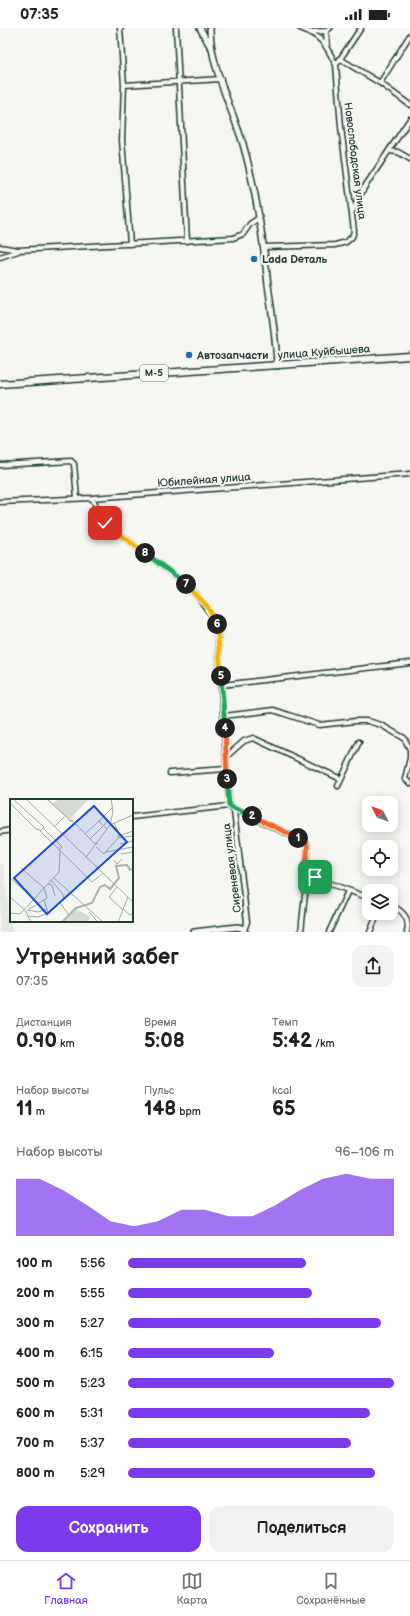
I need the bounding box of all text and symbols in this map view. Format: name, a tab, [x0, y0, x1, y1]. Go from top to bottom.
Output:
text: 07:35	[20, 5, 59, 24]
street label: Новослободская улица	[341, 102, 369, 221]
place label: Lada Dеталь	[262, 253, 328, 266]
marker: Lada Dеталь	[249, 254, 259, 264]
street label: улица Куйбышева	[277, 342, 371, 362]
place label: Автозапчасти	[196, 349, 268, 362]
marker: Автозапчасти	[184, 350, 194, 360]
road number: М-5	[140, 365, 168, 381]
street label: Юбилейная улица	[157, 470, 252, 490]
pin	[88, 506, 122, 540]
icon: check	[94, 512, 116, 534]
pin: 8	[135, 543, 155, 563]
text: 8	[142, 546, 148, 559]
pin: 7	[176, 574, 196, 594]
text: 7	[183, 577, 189, 590]
pin: 6	[207, 614, 227, 634]
text: 6	[214, 617, 220, 630]
pin: 5	[211, 666, 231, 686]
text: 5	[218, 669, 224, 682]
pin: 4	[215, 718, 235, 738]
text: 4	[222, 721, 228, 734]
pin: 3	[217, 769, 237, 789]
text: 3	[224, 772, 230, 785]
north arrow	[362, 796, 398, 832]
map controls	[362, 796, 398, 920]
inset map	[10, 799, 133, 922]
pin: 2	[242, 806, 262, 826]
text: 2	[249, 809, 255, 822]
street label: Сиреневая улица	[220, 822, 244, 913]
pin: 1	[288, 828, 308, 848]
text: 1	[296, 831, 300, 844]
button: locate	[362, 840, 398, 876]
pin	[298, 860, 332, 894]
icon: arrive	[304, 866, 326, 888]
button: layers	[362, 884, 398, 920]
text: Утренний забег	[16, 944, 179, 971]
button: share	[352, 945, 394, 987]
text: 07:35	[16, 973, 48, 989]
text: Дистанция	[16, 1016, 72, 1029]
text: Время	[144, 1016, 177, 1029]
text: Темп	[272, 1016, 298, 1029]
text: 0.90	[16, 1029, 57, 1053]
text: 5:08	[144, 1029, 185, 1053]
text: 5:42	[272, 1029, 312, 1053]
text: km	[57, 1037, 75, 1050]
text: /km	[312, 1037, 335, 1050]
text: Набор высоты	[16, 1084, 89, 1097]
text: Пульс	[144, 1084, 174, 1097]
text: kcal	[272, 1084, 292, 1097]
text: 11	[16, 1097, 33, 1121]
text: 148	[144, 1097, 176, 1121]
text: 65	[272, 1097, 296, 1121]
text: m	[33, 1105, 45, 1118]
text: bpm	[176, 1105, 201, 1118]
text: Набор высоты	[16, 1144, 103, 1160]
text: 96–106 m	[335, 1144, 394, 1160]
text: 100 m	[16, 1255, 52, 1271]
text: 5:56	[80, 1255, 105, 1271]
text: 200 m	[16, 1285, 54, 1301]
text: 5:55	[80, 1285, 105, 1301]
text: 300 m	[16, 1315, 54, 1331]
text: 5:27	[80, 1315, 104, 1331]
text: 400 m	[16, 1345, 54, 1361]
text: 6:15	[80, 1345, 103, 1361]
text: 500 m	[16, 1375, 54, 1391]
text: 5:23	[80, 1375, 105, 1391]
text: 600 m	[16, 1405, 55, 1421]
text: 5:31	[80, 1405, 103, 1421]
text: 700 m	[16, 1435, 54, 1451]
text: 5:37	[80, 1435, 104, 1451]
text: 800 m	[16, 1465, 55, 1481]
text: 5:29	[80, 1465, 105, 1481]
button: Сохранить	[16, 1506, 201, 1552]
button: Поделиться	[209, 1506, 394, 1552]
tab: Главная	[44, 1570, 88, 1607]
tab: Карта	[176, 1570, 207, 1607]
tab: Сохранённые	[296, 1570, 366, 1607]

